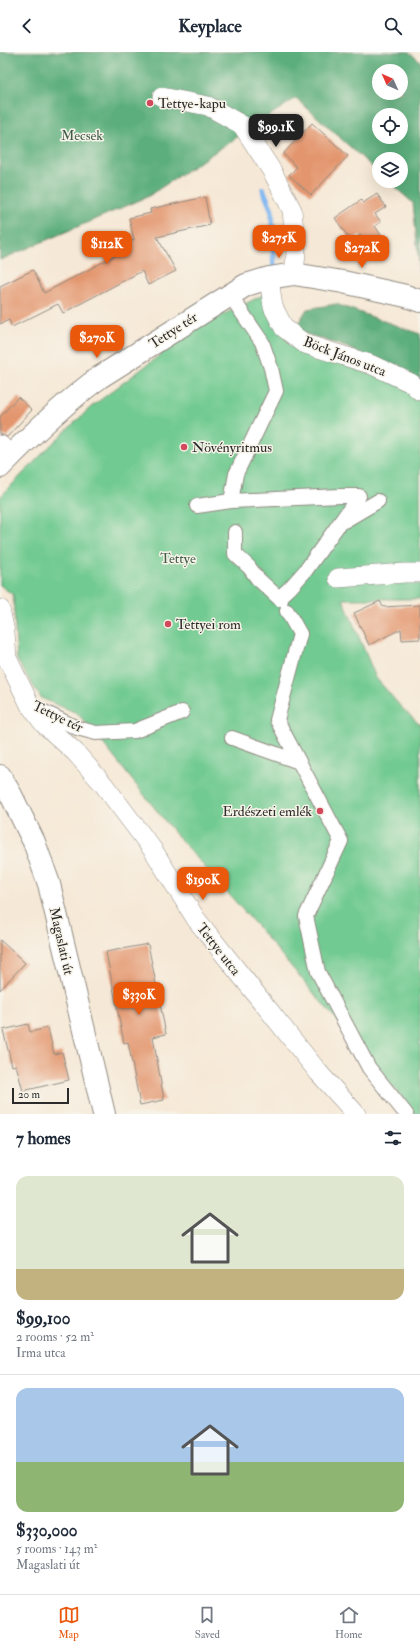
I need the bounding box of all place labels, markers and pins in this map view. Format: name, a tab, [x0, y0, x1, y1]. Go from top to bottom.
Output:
place label: Tettye-kapu	[158, 95, 226, 113]
marker: Tettye-kapu	[145, 98, 155, 108]
pin: $99.1K	[243, 114, 309, 148]
pin: $275K	[251, 225, 307, 259]
pin: $112K	[79, 231, 135, 265]
pin: $272K	[334, 235, 390, 269]
pin: $270K	[69, 325, 125, 359]
place label: Növényritmus	[192, 439, 272, 457]
marker: Növényritmus	[179, 442, 189, 452]
place label: Tettyei rom	[176, 616, 241, 634]
marker: Tettyei rom	[163, 619, 173, 629]
place label: Erdészeti emlék	[223, 803, 312, 820]
marker: Erdészeti emlék	[315, 806, 325, 816]
pin: $190K	[175, 867, 231, 901]
pin: $330K	[111, 982, 167, 1016]

